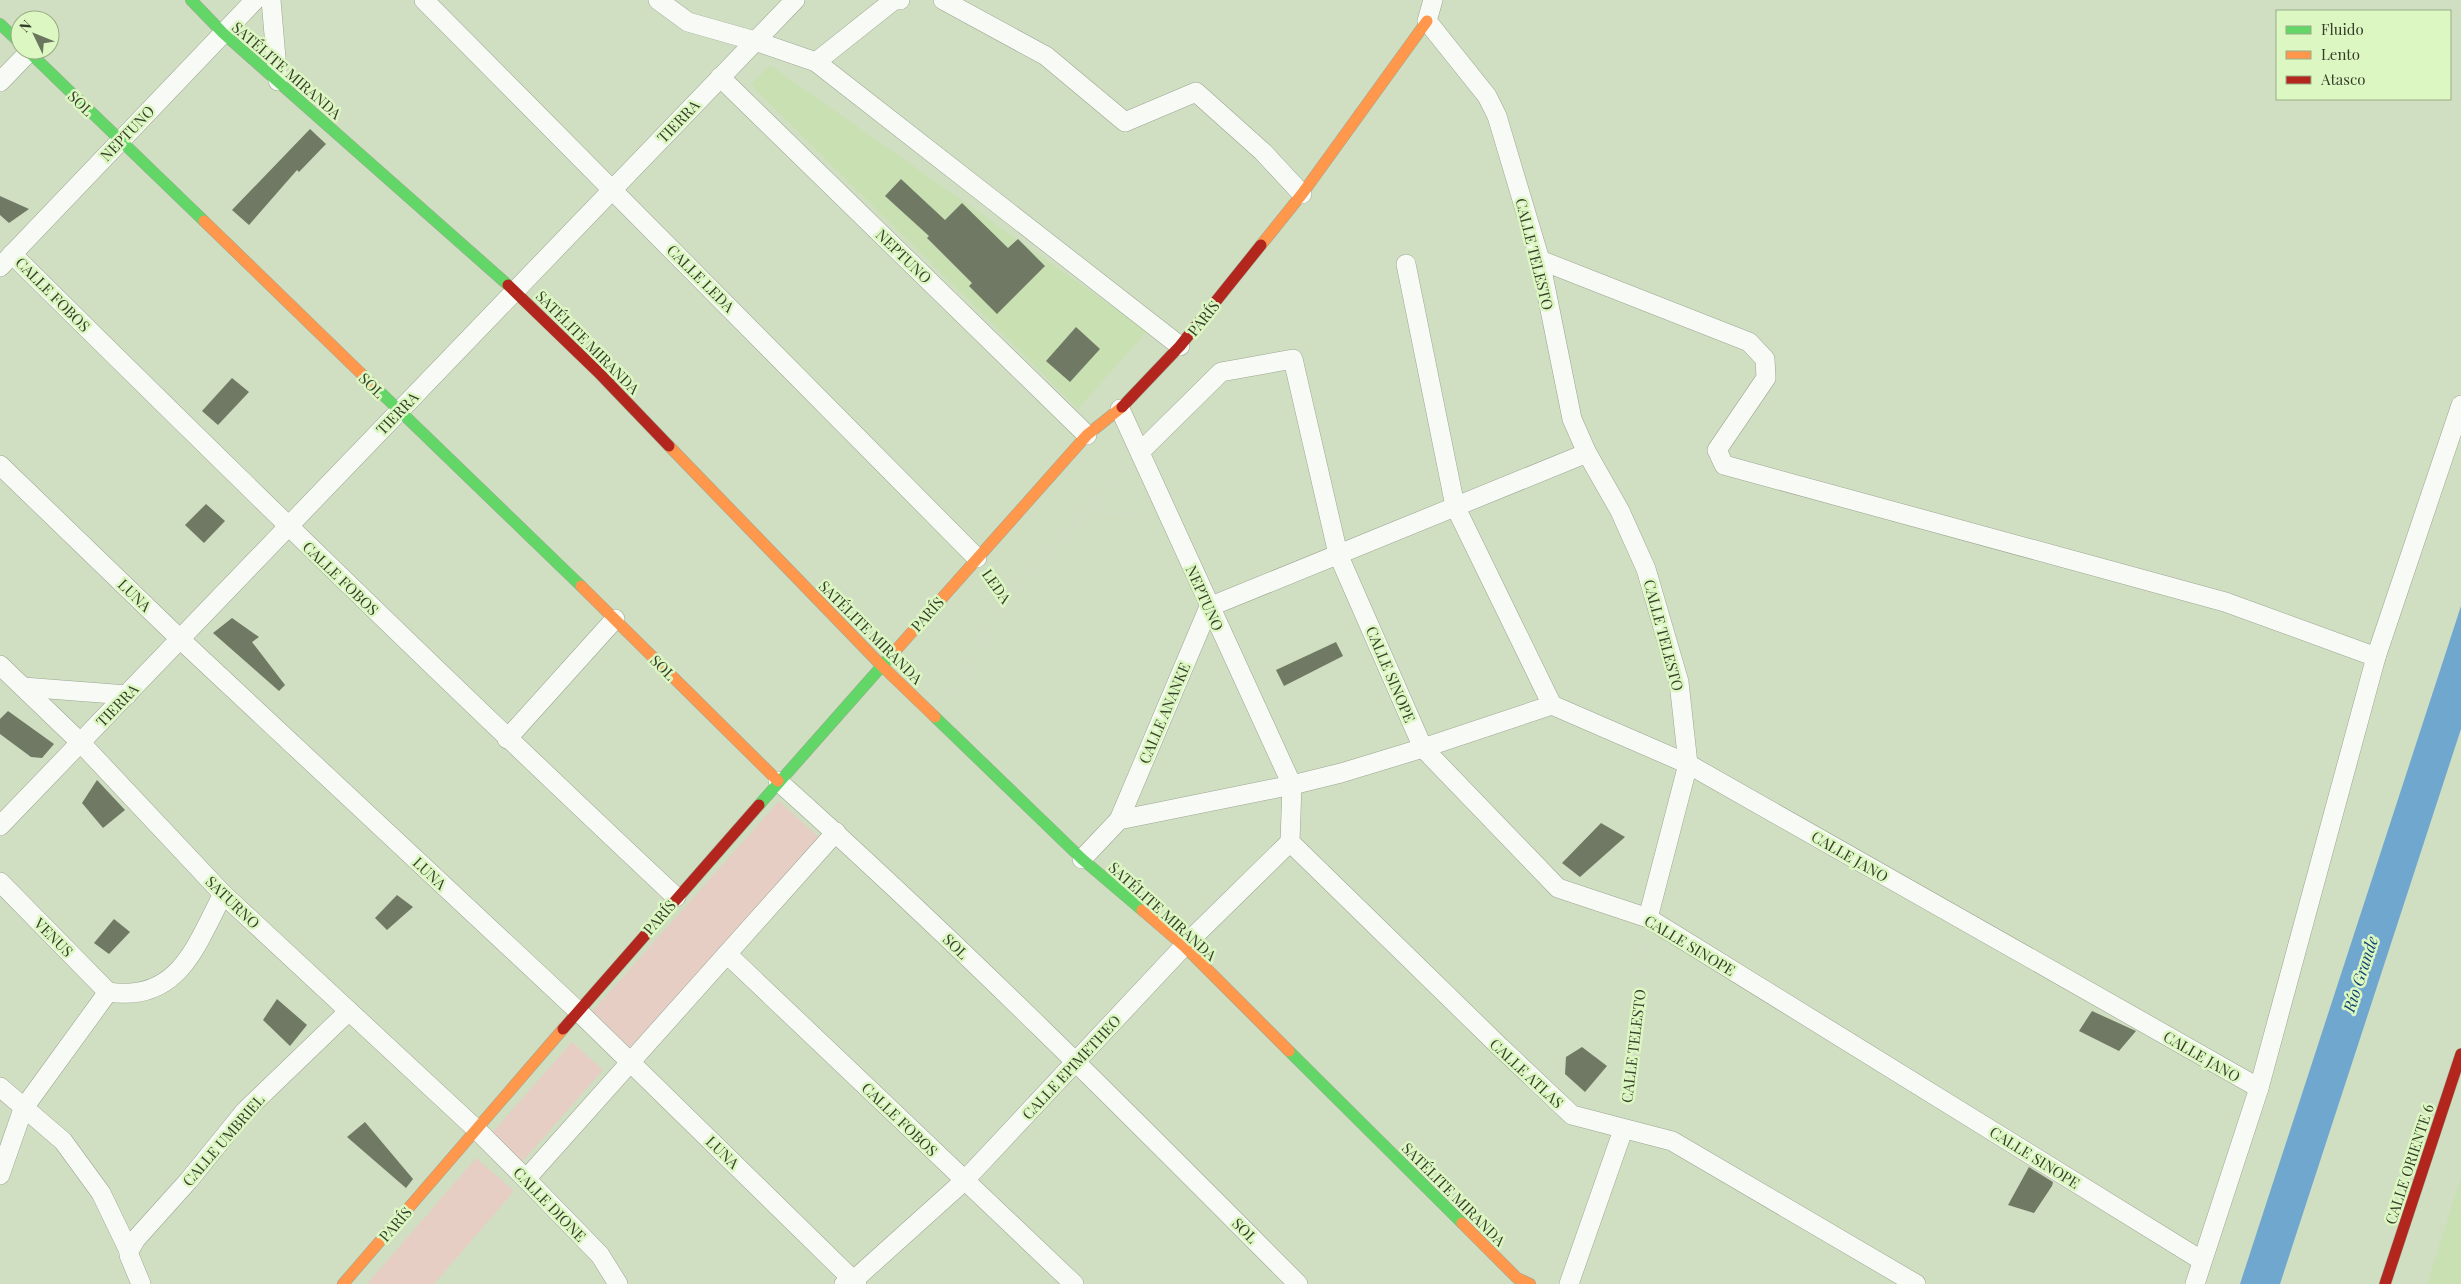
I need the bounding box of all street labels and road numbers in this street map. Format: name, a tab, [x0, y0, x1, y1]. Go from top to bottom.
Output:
street label: SATÉLITE MIRANDA	[228, 17, 346, 123]
street label: SOL	[64, 86, 98, 120]
street label: TIERRA	[653, 95, 704, 147]
street label: NEPTUNO	[96, 101, 158, 165]
street label: CALLE TELESTO	[1511, 196, 1559, 312]
street label: NEPTUNO	[872, 225, 936, 287]
street label: CALLE LEDA	[663, 240, 740, 317]
street label: CALLE FOBOS	[11, 252, 95, 336]
street label: SATÉLITE MIRANDA	[532, 286, 645, 399]
street label: PARÍS	[1183, 296, 1223, 340]
street label: SOL	[355, 368, 389, 402]
street label: TIERRA	[372, 387, 423, 439]
street label: CALLE FOBOS	[299, 537, 383, 619]
street label: NEPTUNO	[1182, 562, 1228, 634]
street label: LEDA	[978, 565, 1016, 608]
street label: LUNA	[114, 574, 156, 616]
street label: SATÉLITE MIRANDA	[815, 576, 928, 689]
street label: CALLE TELESTO	[1640, 577, 1688, 693]
street label: PARÍS	[906, 592, 948, 636]
street label: CALLE SINOPE	[1362, 623, 1420, 725]
street label: SOL	[646, 650, 680, 684]
street label: CALLE ANANKE	[1134, 659, 1194, 767]
street label: TIERRA	[92, 679, 143, 731]
street label: CALLE JANO	[1808, 826, 1892, 886]
street label: LUNA	[409, 852, 451, 894]
street label: SATÉLITE MIRANDA	[1105, 857, 1222, 965]
street label: SATURNO	[202, 871, 264, 933]
street label: PARÍS	[638, 895, 680, 939]
street label: CALLE SINOPE	[1641, 910, 1739, 980]
street label: VENUS	[29, 912, 78, 961]
street label: SOL	[939, 929, 973, 963]
street label: CALLE TELESTO	[1616, 988, 1650, 1104]
street label: CALLE EPIMETHEO	[1017, 1010, 1125, 1124]
street label: CALLE JANO	[2160, 1026, 2244, 1086]
street label: CALLE ATLAS	[1486, 1034, 1568, 1112]
street label: CALLE FOBOS	[858, 1078, 942, 1160]
street label: CALLE UMBRIEL	[178, 1090, 268, 1190]
street label: CALLE ORIENTE 6	[2380, 1101, 2438, 1227]
street label: CALLE SINOPE	[1986, 1121, 2084, 1193]
street label: LUNA	[702, 1131, 744, 1173]
street label: SATÉLITE MIRANDA	[1398, 1138, 1511, 1251]
street label: CALLE DIONE	[509, 1162, 591, 1246]
street label: PARÍS	[374, 1202, 416, 1246]
street label: SOL	[1228, 1213, 1262, 1247]

